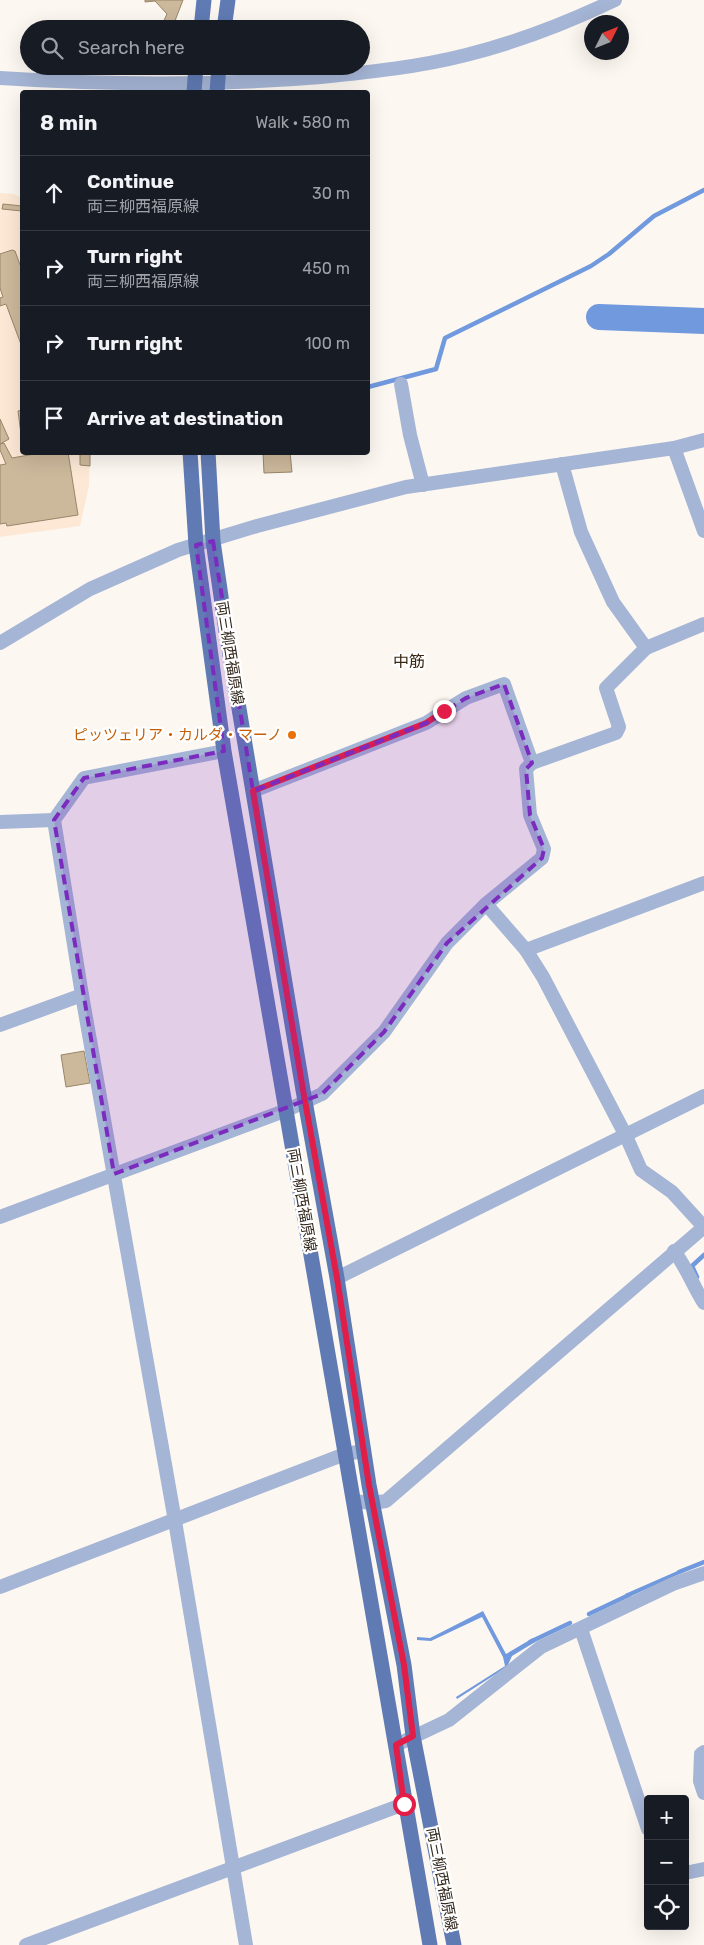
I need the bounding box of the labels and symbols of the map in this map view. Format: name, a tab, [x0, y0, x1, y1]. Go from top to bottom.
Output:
north arrow	[584, 15, 629, 60]
street label: 両三柳西福原線	[213, 600, 247, 706]
district label: 中筋	[393, 652, 425, 671]
route end	[433, 700, 456, 723]
place label: ピッツェリア・カルダ・マーノ	[73, 726, 282, 744]
marker: ピッツェリア・カルダ・マーノ	[286, 729, 298, 741]
street label: 両三柳西福原線	[284, 1147, 320, 1253]
route start	[393, 1793, 416, 1816]
street label: 両三柳西福原線	[423, 1826, 461, 1932]

